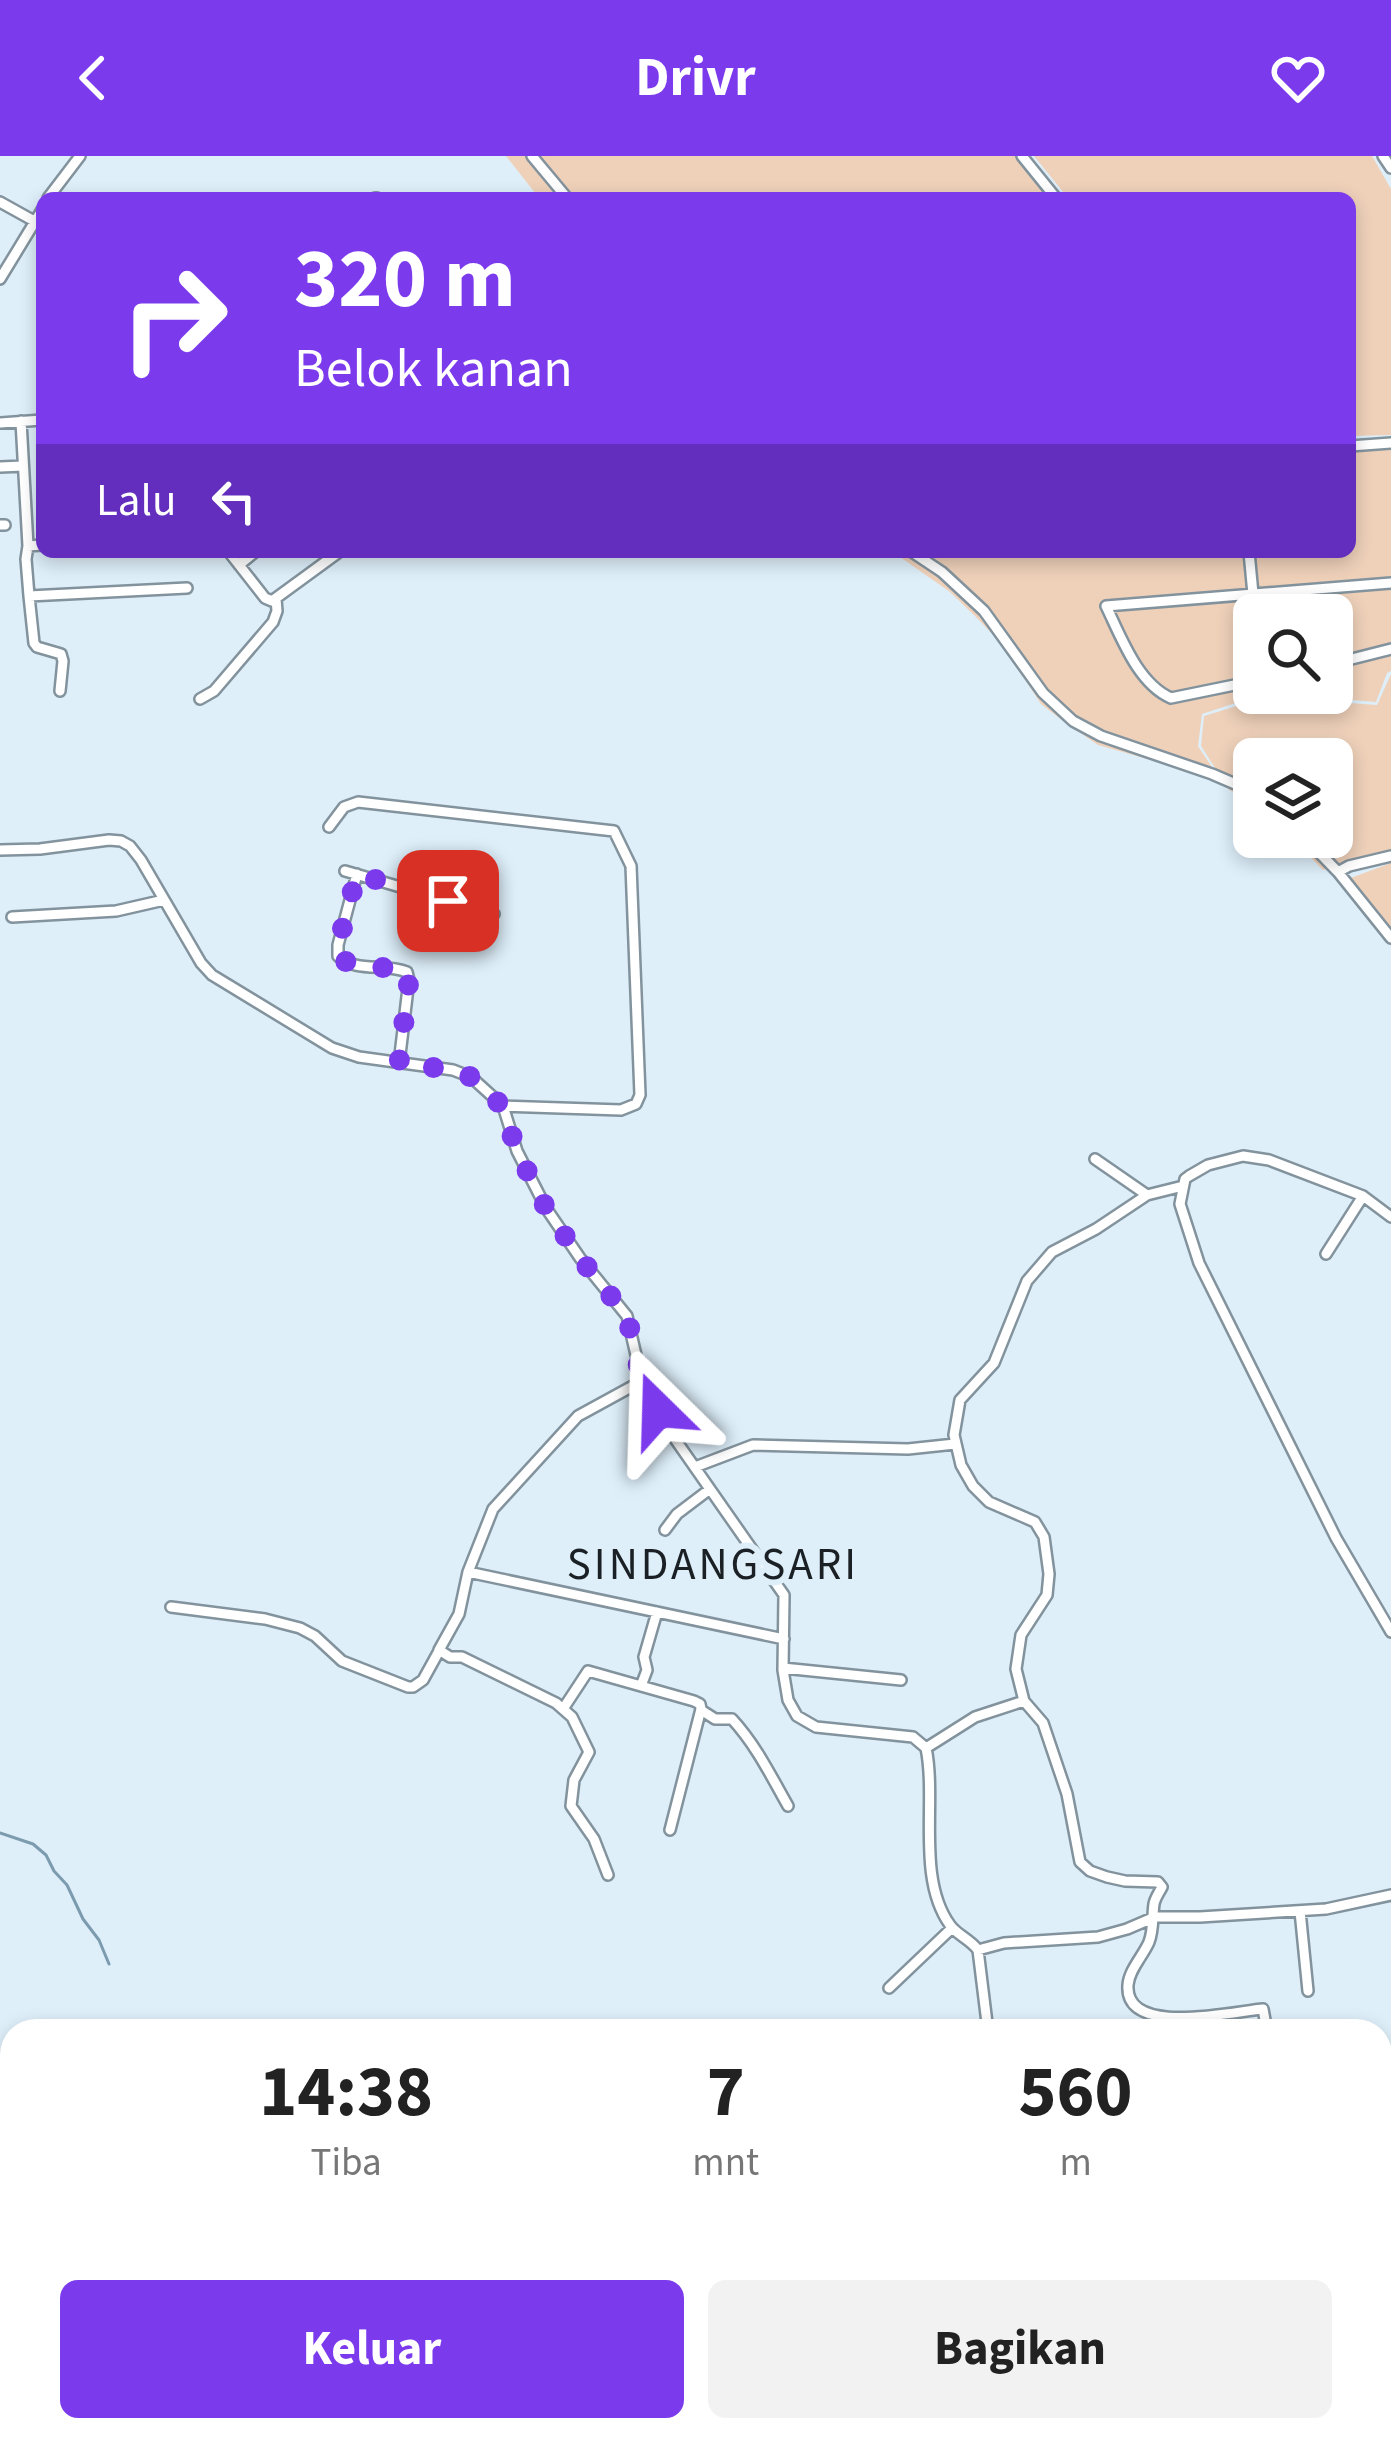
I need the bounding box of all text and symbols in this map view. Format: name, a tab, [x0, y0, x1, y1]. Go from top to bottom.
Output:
text: Drivr	[635, 40, 756, 117]
icon: back	[60, 45, 126, 111]
icon: heart	[1265, 45, 1331, 111]
text: 320 m	[294, 220, 516, 340]
icon: right	[96, 240, 252, 396]
text: Belok kanan	[294, 331, 573, 408]
icon: left	[201, 468, 267, 534]
text: Lalu	[96, 469, 177, 533]
map controls	[1233, 594, 1353, 858]
button: search	[1233, 594, 1353, 714]
button: layers	[1233, 738, 1353, 858]
pin	[397, 850, 499, 952]
icon: arrive	[415, 868, 481, 934]
position arrow	[595, 1347, 721, 1473]
district label: SINDANGSARI	[567, 1533, 859, 1597]
text: 14:38	[259, 2041, 433, 2144]
text: 7	[707, 2041, 745, 2144]
text: 560	[1019, 2041, 1133, 2144]
text: Tiba	[311, 2135, 382, 2191]
text: mnt	[692, 2135, 759, 2191]
text: m	[1059, 2135, 1092, 2191]
button: Keluar	[60, 2280, 684, 2418]
button: Bagikan	[708, 2280, 1332, 2418]

